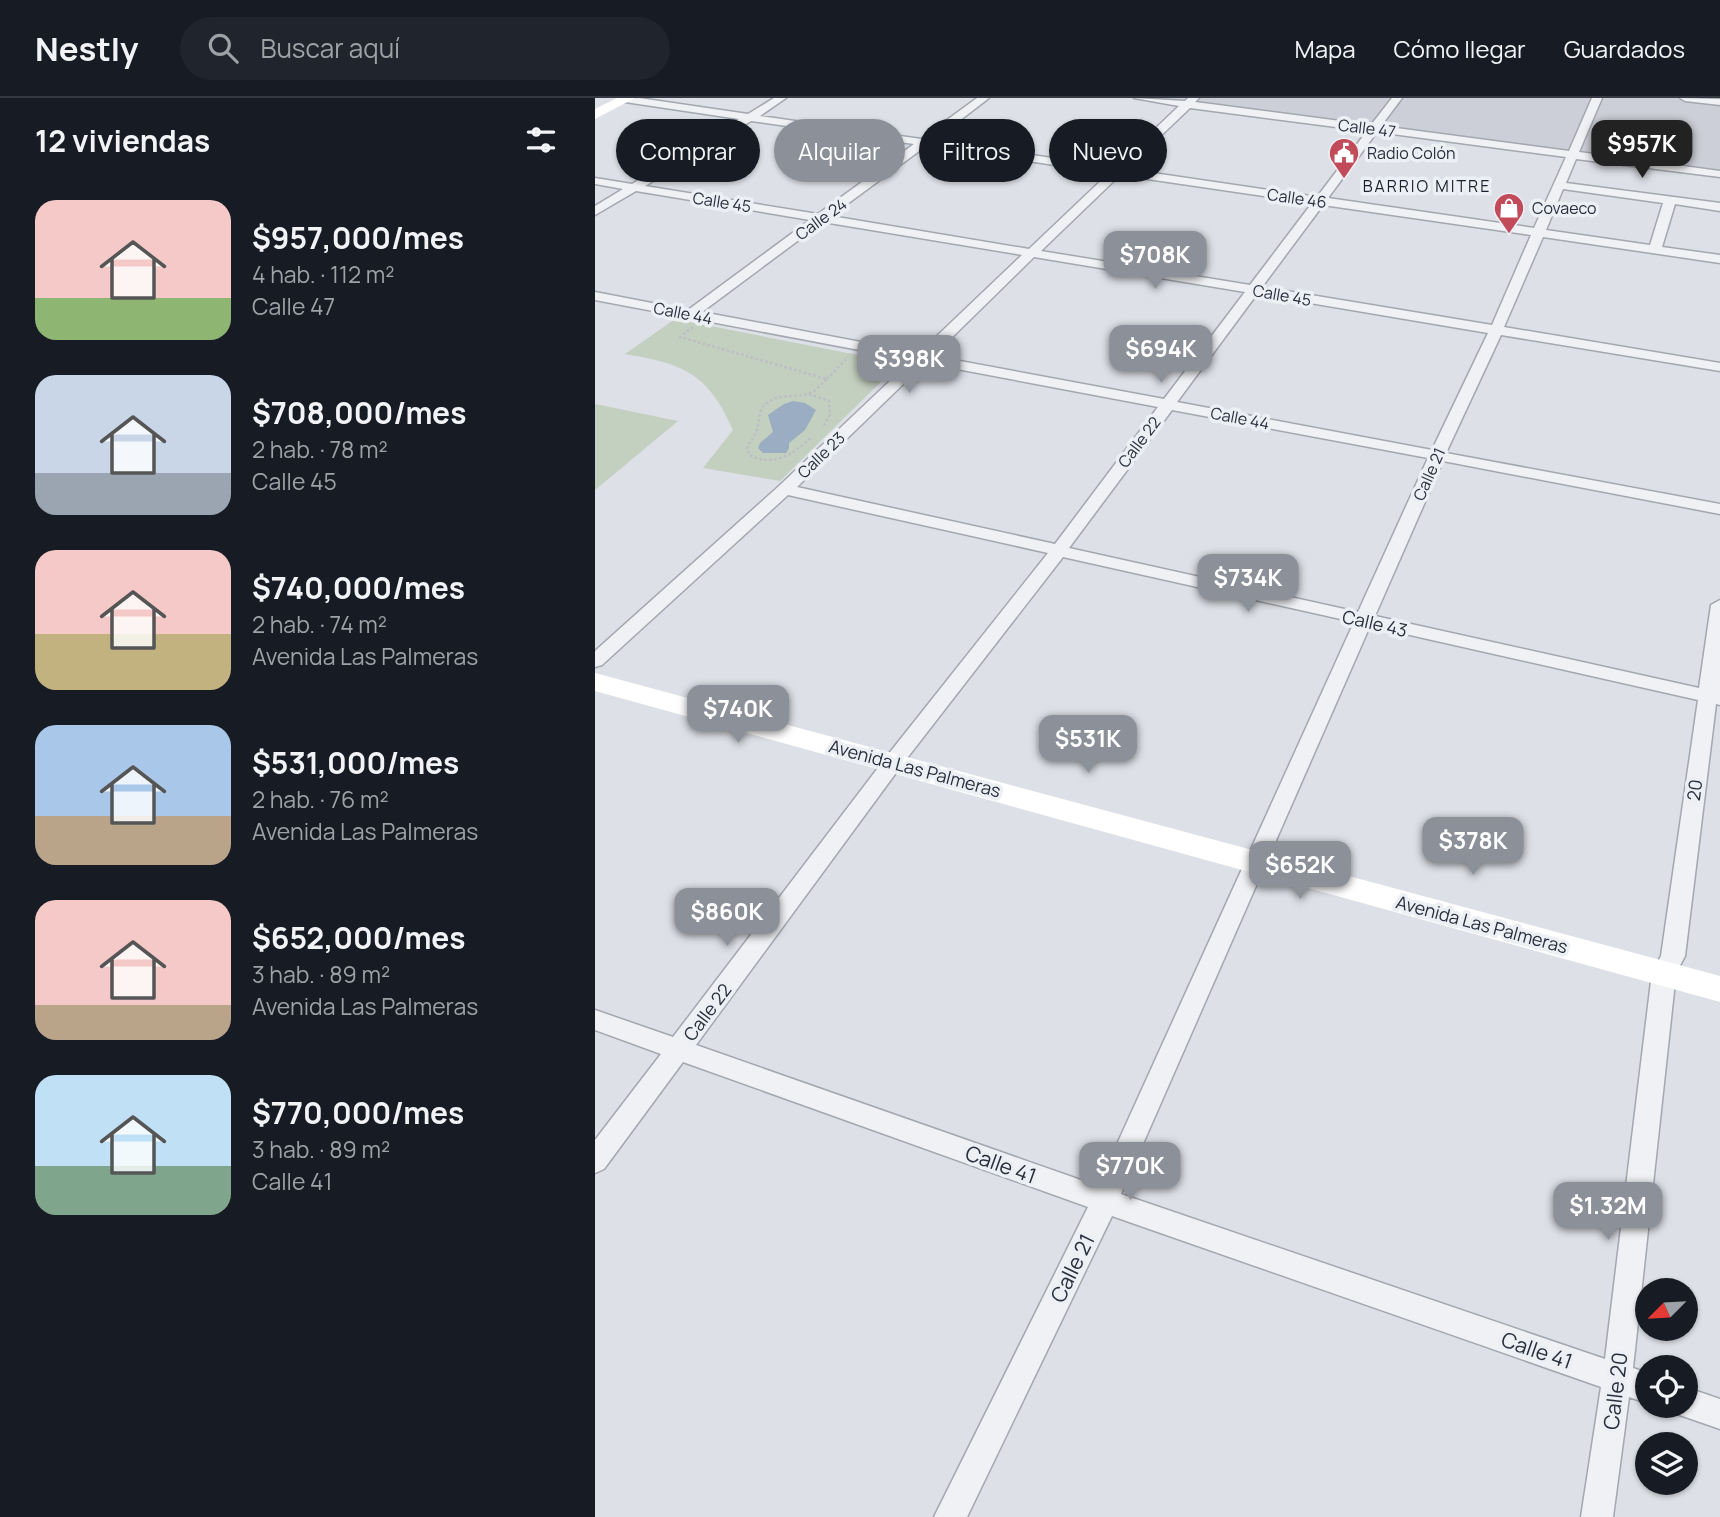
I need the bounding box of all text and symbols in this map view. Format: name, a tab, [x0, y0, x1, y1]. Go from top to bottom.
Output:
search box	[180, 17, 670, 80]
text: Nestly	[35, 26, 138, 71]
icon: search	[204, 29, 242, 67]
text: Buscar aquí	[260, 30, 400, 66]
text: Mapa	[1295, 32, 1356, 65]
text: Cómo llegar	[1394, 32, 1526, 65]
text: Guardados	[1564, 32, 1685, 65]
street label: Calle 47	[1337, 114, 1397, 142]
chip: Comprar	[616, 119, 760, 182]
chip: Alquilar	[774, 119, 905, 182]
chip: Filtros	[919, 119, 1035, 182]
chip: Nuevo	[1049, 119, 1167, 182]
text: 12 viviendas	[35, 120, 210, 161]
pin: $957K	[1593, 120, 1691, 180]
icon: filters	[522, 121, 560, 159]
text: $957K	[1607, 127, 1677, 159]
public building icon: Radio Colón	[1327, 136, 1361, 180]
place label: Radio Colón	[1367, 142, 1455, 164]
district label: BARRIO MITRE	[1363, 175, 1491, 197]
street label: Calle 46	[1266, 183, 1328, 213]
street label: Calle 45	[691, 187, 753, 217]
shop icon: Covaeco	[1492, 191, 1526, 235]
street label: Calle 24	[791, 193, 851, 245]
place label: Covaeco	[1532, 197, 1597, 219]
text: $957,000/mes	[252, 217, 464, 258]
icon: home	[91, 228, 175, 312]
pin: $708K	[1106, 232, 1204, 291]
text: $708K	[1120, 238, 1190, 270]
text: 4 hab. · 112 m²	[252, 258, 394, 290]
street label: Calle 45	[1251, 279, 1313, 311]
text: Calle 47	[252, 290, 335, 322]
street label: Calle 44	[652, 297, 714, 329]
pin: $694K	[1112, 326, 1210, 385]
text: $694K	[1125, 332, 1197, 364]
pin: $398K	[860, 336, 958, 395]
text: $398K	[873, 342, 945, 374]
text: $708,000/mes	[252, 392, 466, 433]
street label: Calle 44	[1209, 402, 1271, 434]
icon: home	[91, 403, 175, 487]
street label: Calle 22	[1113, 412, 1165, 472]
street label: Calle 23	[792, 427, 850, 483]
text: 2 hab. · 78 m²	[252, 433, 388, 465]
street label: Calle 21	[1408, 444, 1450, 504]
text: Calle 45	[252, 465, 337, 497]
pin: $734K	[1199, 554, 1297, 614]
text: $734K	[1214, 561, 1282, 593]
text: $740,000/mes	[252, 567, 465, 608]
icon: home	[91, 578, 175, 662]
street label: Calle 43	[1340, 604, 1410, 642]
text: 2 hab. · 74 m²	[252, 608, 387, 640]
text: Avenida Las Palmeras	[252, 640, 478, 672]
pin: $740K	[689, 686, 787, 745]
text: $740K	[703, 692, 773, 724]
pin: $531K	[1039, 716, 1137, 775]
text: $531K	[1055, 722, 1121, 754]
street label: Avenida Las Palmeras	[826, 733, 1004, 803]
text: $531,000/mes	[252, 742, 459, 783]
icon: home	[91, 753, 175, 837]
street label: 20	[1681, 778, 1707, 802]
text: 2 hab. · 76 m²	[252, 783, 389, 815]
text: Avenida Las Palmeras	[252, 815, 478, 847]
pin: $378K	[1424, 818, 1522, 877]
text: $378K	[1438, 824, 1508, 856]
pin: $652K	[1251, 842, 1349, 901]
text: $652K	[1265, 848, 1335, 880]
pin: $860K	[678, 888, 776, 948]
street label: Avenida Las Palmeras	[1393, 889, 1571, 959]
text: $860K	[691, 895, 763, 927]
text: $652,000/mes	[252, 917, 466, 958]
icon: home	[91, 928, 175, 1012]
text: 3 hab. · 89 m²	[252, 958, 390, 990]
street label: Calle 22	[678, 978, 736, 1046]
text: Avenida Las Palmeras	[252, 990, 478, 1022]
text: $770,000/mes	[252, 1092, 464, 1133]
icon: home	[91, 1103, 175, 1187]
text: 3 hab. · 89 m²	[252, 1133, 390, 1165]
street label: Calle 41	[962, 1138, 1040, 1190]
pin: $770K	[1081, 1142, 1179, 1202]
text: $770K	[1095, 1149, 1165, 1181]
text: Calle 41	[252, 1165, 333, 1197]
pin: $1.32M	[1551, 1182, 1665, 1242]
text: $1.32M	[1569, 1189, 1647, 1221]
street label: Calle 21	[1043, 1229, 1101, 1307]
north arrow	[1635, 1278, 1697, 1340]
map controls	[1635, 1278, 1698, 1495]
street label: Calle 41	[1498, 1325, 1576, 1375]
street label: Calle 20	[1596, 1351, 1634, 1431]
button: locate	[1635, 1355, 1698, 1418]
button: layers	[1635, 1432, 1698, 1495]

